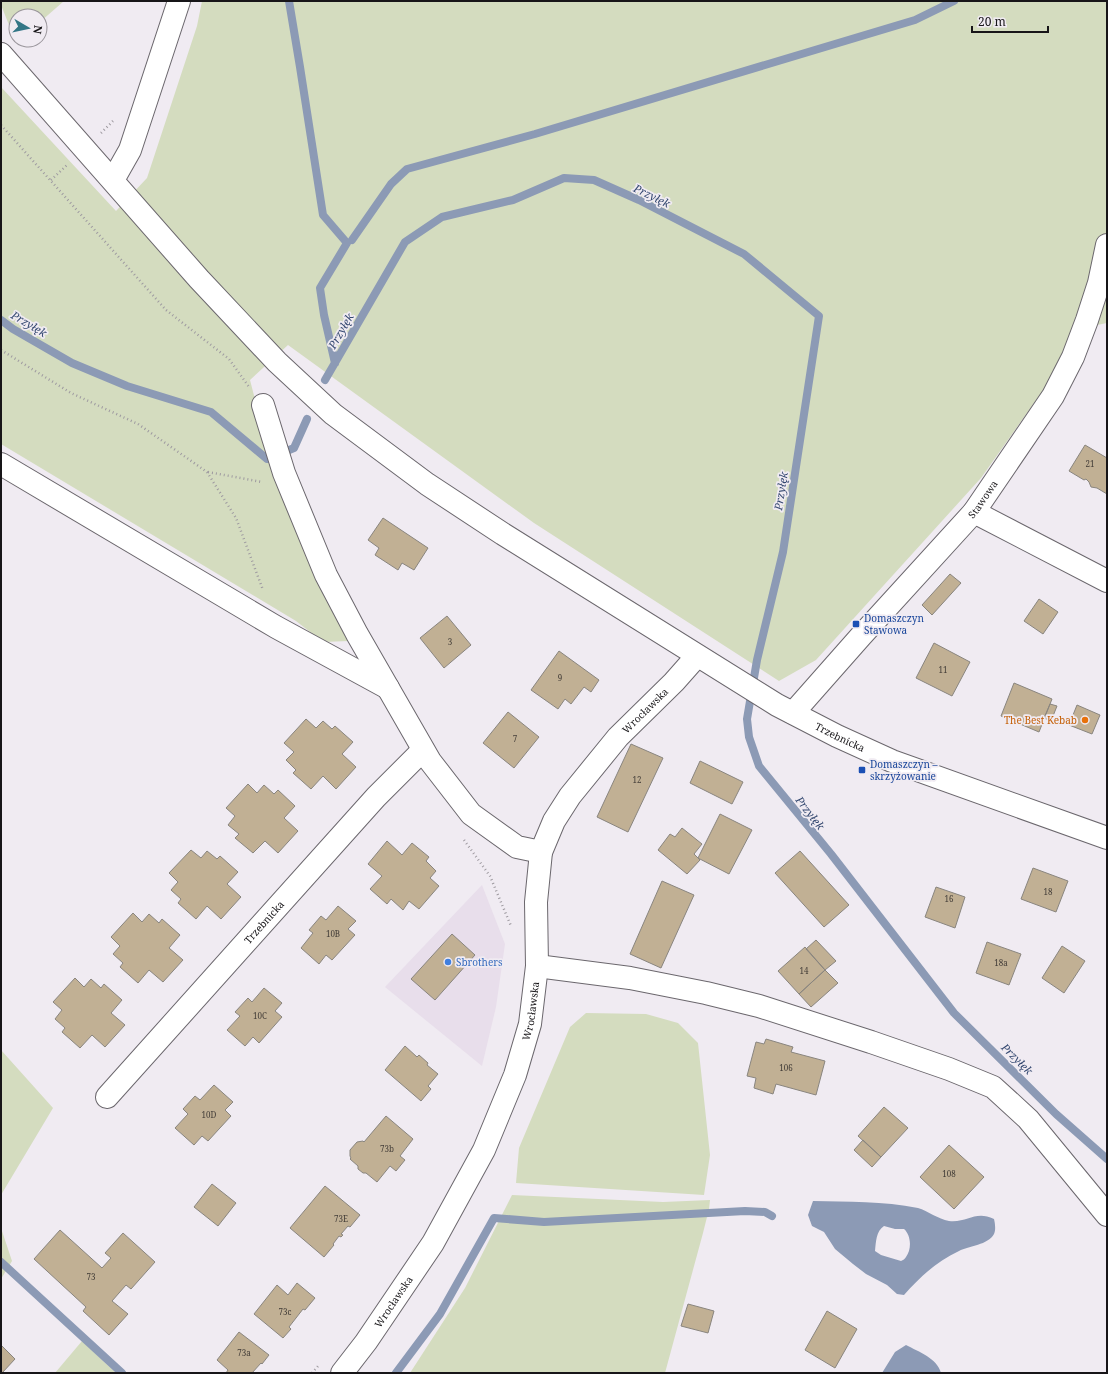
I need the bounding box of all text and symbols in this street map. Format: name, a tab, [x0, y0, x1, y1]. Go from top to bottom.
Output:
north arrow	[8, 8, 48, 48]
scale bar	[972, 8, 1048, 34]
text: 20 m	[978, 13, 1006, 30]
text: N	[30, 24, 46, 35]
water label: Przyłęk	[631, 180, 674, 211]
water label: Przyłęk	[8, 307, 50, 340]
water label: Przyłęk	[324, 310, 357, 352]
house number: 21	[1086, 458, 1094, 469]
water label: Przyłęk	[770, 470, 791, 512]
street label: Stawowa	[965, 477, 1001, 521]
place label: Domaszczyn Stawowa	[864, 611, 924, 637]
marker: Domaszczyn Stawowa	[851, 619, 861, 629]
house number: 3	[448, 636, 453, 647]
house number: 11	[939, 664, 947, 675]
house number: 9	[558, 672, 562, 683]
street label: Wrocławska	[619, 684, 671, 736]
place label: The Best Kebab	[1004, 713, 1077, 727]
marker: The Best Kebab	[1080, 715, 1090, 725]
street label: Trzebnicka	[813, 719, 868, 755]
house number: 7	[513, 733, 518, 744]
place label: Domaszczyn – skrzyżowanie	[870, 757, 938, 783]
marker: Domaszczyn – skrzyżowanie	[857, 765, 867, 775]
house number: 12	[633, 774, 641, 785]
water label: Przyłęk	[792, 792, 829, 833]
house number: 18	[1044, 886, 1053, 897]
house number: 16	[945, 893, 954, 904]
street label: Trzebnicka	[241, 897, 287, 947]
house number: 10B	[326, 928, 340, 939]
place label: Sbrothers	[456, 955, 503, 969]
marker: Sbrothers	[443, 957, 453, 967]
house number: 18a	[994, 957, 1008, 968]
house number: 14	[800, 965, 809, 976]
street label: Wrocławska	[519, 981, 542, 1042]
house number: 10C	[253, 1010, 267, 1021]
water label: Przyłęk	[998, 1039, 1037, 1078]
house number: 106	[779, 1062, 793, 1073]
house number: 10D	[202, 1109, 217, 1120]
house number: 73b	[380, 1143, 394, 1154]
house number: 108	[942, 1168, 956, 1179]
house number: 73E	[334, 1213, 348, 1224]
house number: 73	[87, 1271, 96, 1282]
street label: Wrocławska	[371, 1273, 416, 1330]
house number: 73c	[279, 1306, 291, 1317]
house number: 73a	[237, 1347, 251, 1358]

